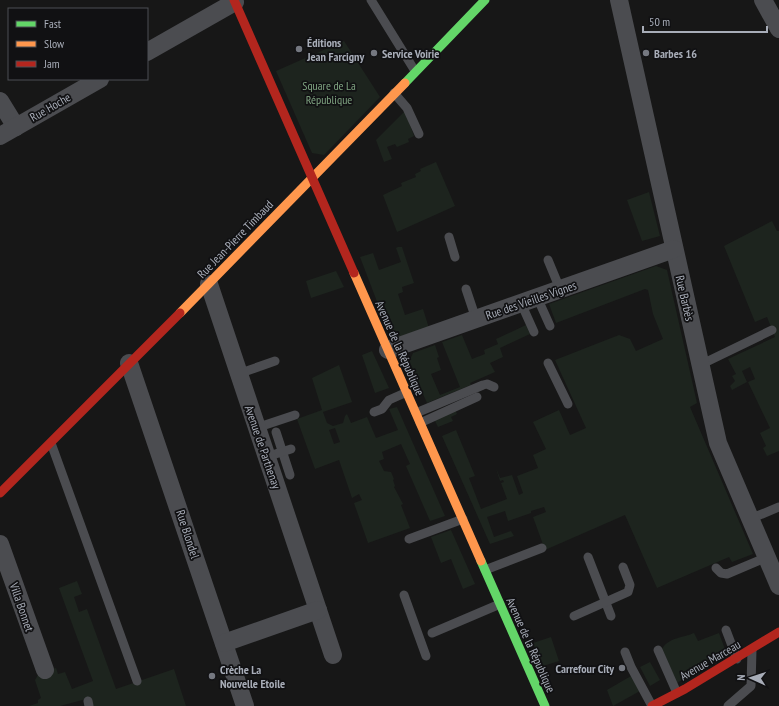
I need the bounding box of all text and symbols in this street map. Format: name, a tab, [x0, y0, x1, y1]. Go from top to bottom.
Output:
legend	[8, 8, 148, 80]
scale bar	[643, 8, 767, 34]
text: 50 m	[649, 14, 670, 29]
text: Fast	[44, 16, 62, 31]
place label: Éditions Jean Farcigny	[306, 35, 365, 64]
text: Slow	[44, 36, 65, 51]
marker: Éditions Jean Farcigny	[294, 44, 304, 54]
place label: Service Voirie	[382, 46, 439, 61]
place label: Barbes 16	[654, 46, 697, 61]
marker: Service Voirie	[369, 48, 379, 58]
marker: Barbes 16	[641, 48, 651, 58]
text: Jam	[43, 56, 60, 71]
park label: Square de La République	[302, 78, 356, 107]
street label: Rue Hoche	[27, 89, 73, 125]
street label: Rue Jean-Pierre Timbaud	[194, 197, 276, 281]
street label: Rue Barbès	[672, 274, 698, 322]
street label: Rue des Vieilles Vignes	[484, 277, 578, 323]
street label: Avenue de la République	[372, 298, 428, 398]
street label: Avenue de Parthenay	[242, 403, 284, 491]
street label: Rue Blondel	[173, 508, 203, 560]
street label: Villa Bonnet	[6, 580, 38, 634]
street label: Avenue de la République	[503, 595, 559, 695]
street label: Avenue Marceau	[677, 637, 743, 683]
north arrow	[731, 658, 771, 698]
place label: Carrefour City	[556, 661, 614, 676]
place label: Crèche La Nouvelle Etoile	[220, 662, 285, 691]
marker: Carrefour City	[617, 663, 627, 673]
marker: Crèche La Nouvelle Etoile	[207, 671, 217, 681]
text: N	[734, 674, 748, 681]

